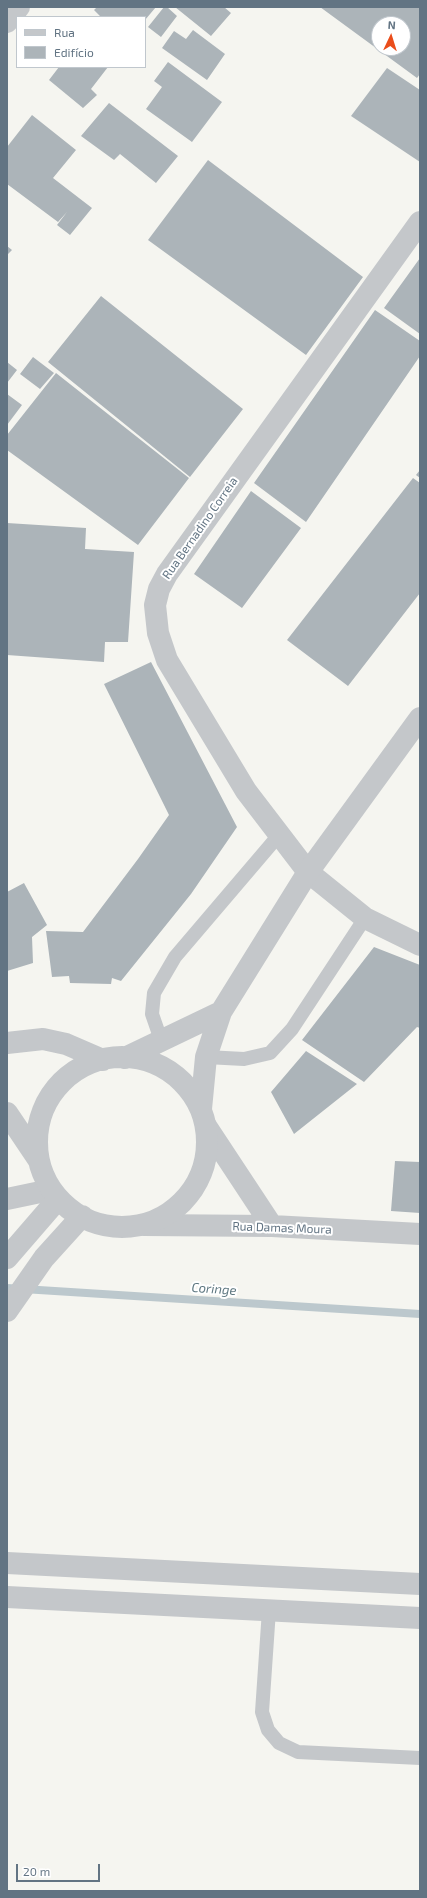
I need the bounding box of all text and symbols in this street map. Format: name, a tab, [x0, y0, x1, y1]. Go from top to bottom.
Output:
legend	[16, 16, 146, 68]
north arrow	[371, 16, 411, 56]
text: N	[387, 18, 396, 31]
text: Rua	[54, 25, 75, 39]
text: Edifício	[54, 45, 94, 59]
street label: Rua Bernadino Correia	[159, 474, 241, 582]
street label: Rua Damas Moura	[232, 1219, 332, 1237]
water label: Coringe	[191, 1280, 237, 1298]
scale bar	[18, 1856, 102, 1882]
text: 20 m	[23, 1864, 50, 1878]

